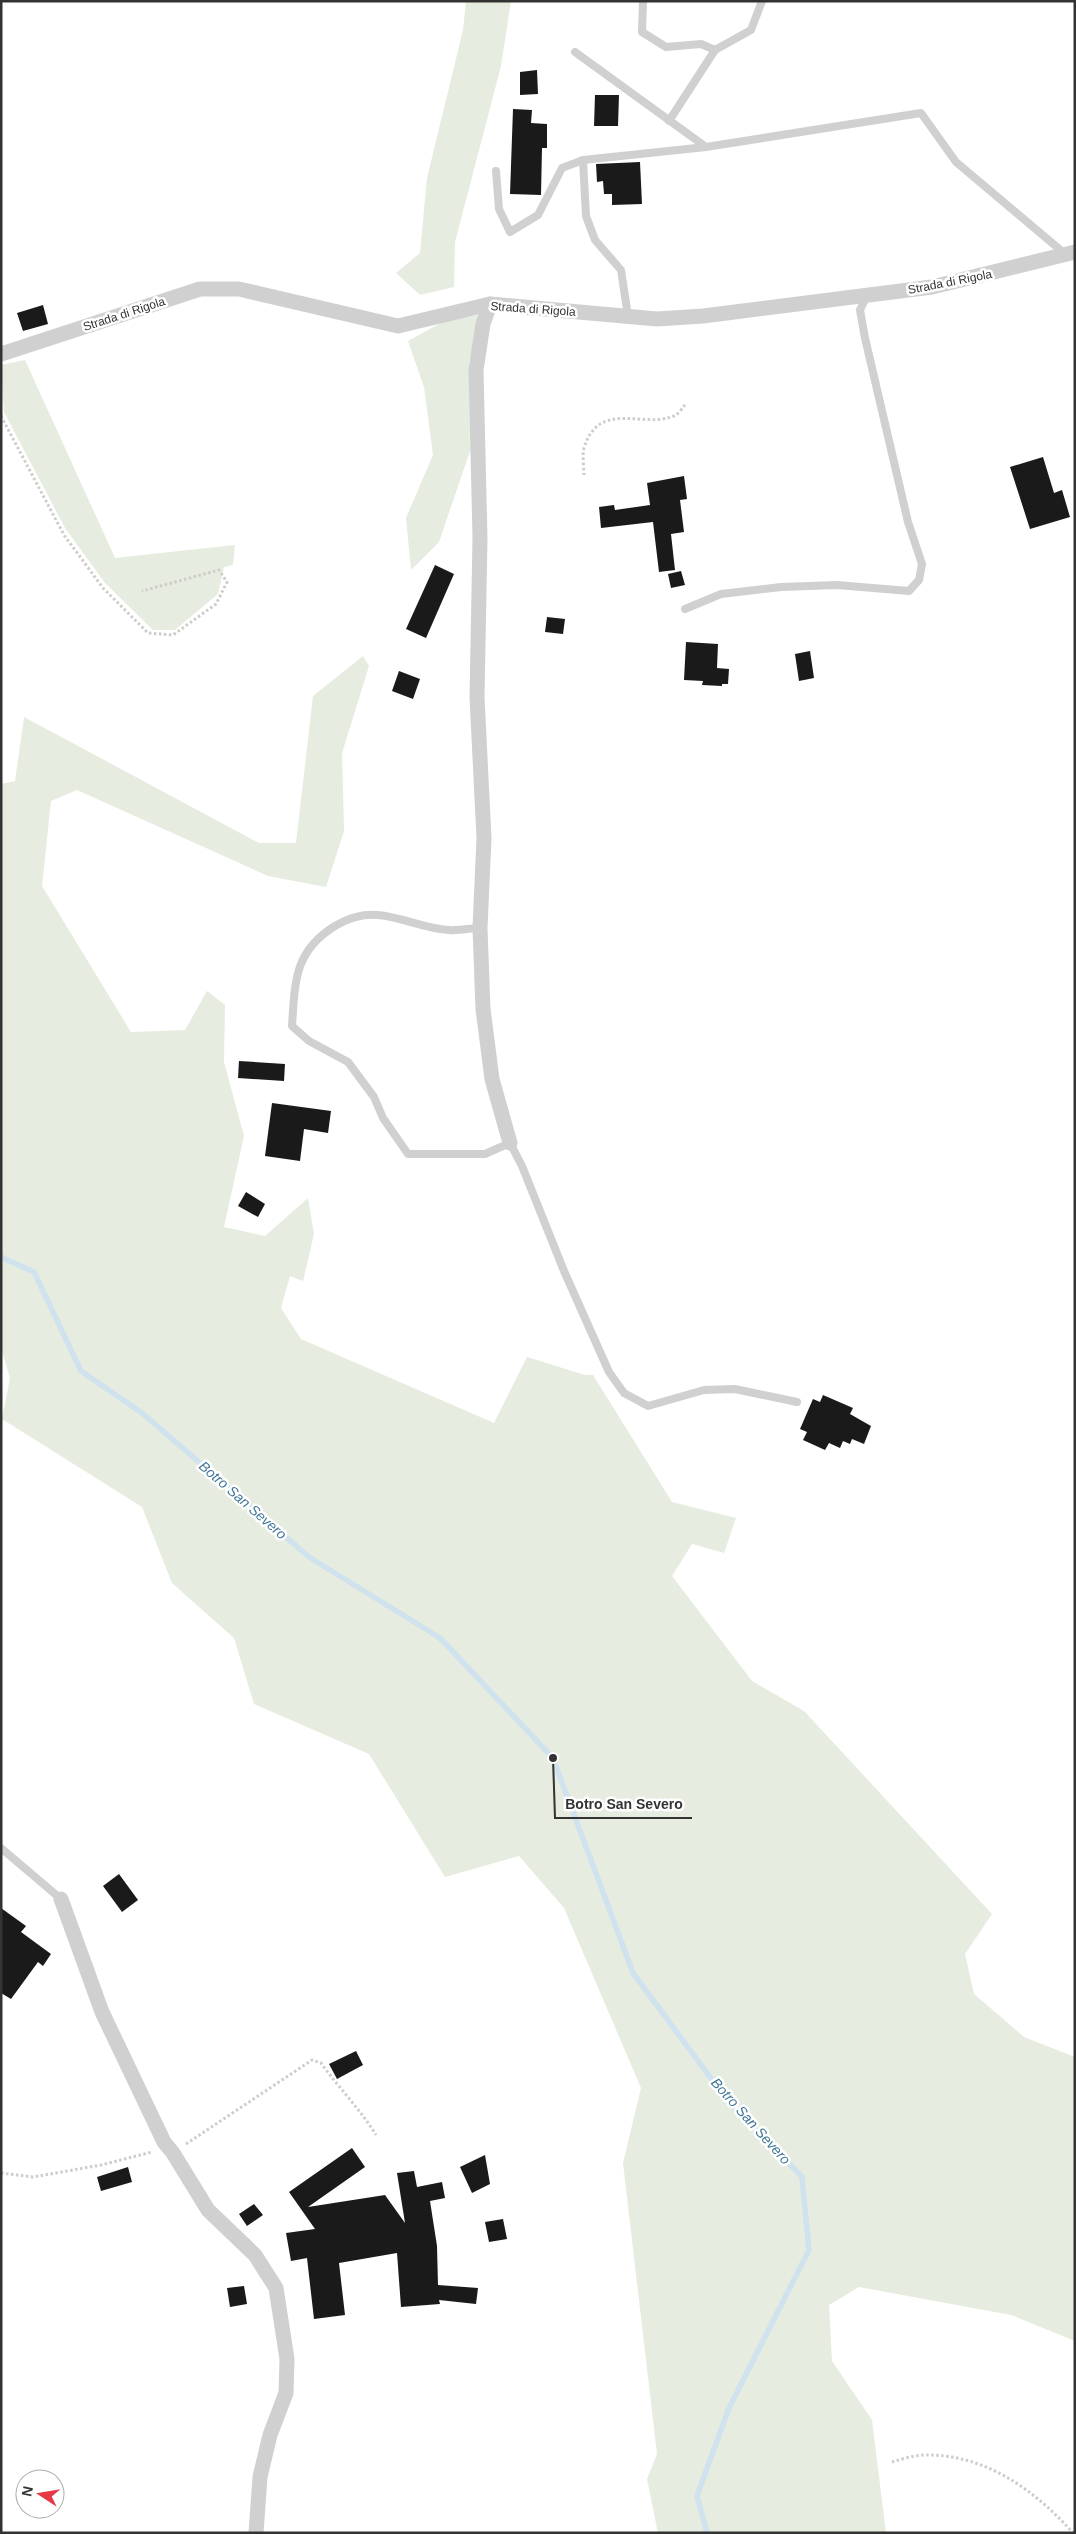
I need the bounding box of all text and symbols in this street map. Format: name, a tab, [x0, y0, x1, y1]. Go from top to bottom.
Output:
street label: Strada di Rigola	[907, 267, 994, 297]
street label: Strada di Rigola	[81, 294, 167, 334]
street label: Strada di Rigola	[490, 299, 576, 319]
water label: Botro San Severo	[196, 1458, 290, 1542]
callout: Botro San Severo	[555, 1789, 692, 1818]
text: Botro San Severo	[565, 1796, 683, 1812]
water label: Botro San Severo	[708, 2075, 794, 2168]
north arrow	[15, 2469, 65, 2519]
text: N	[18, 2485, 36, 2498]

